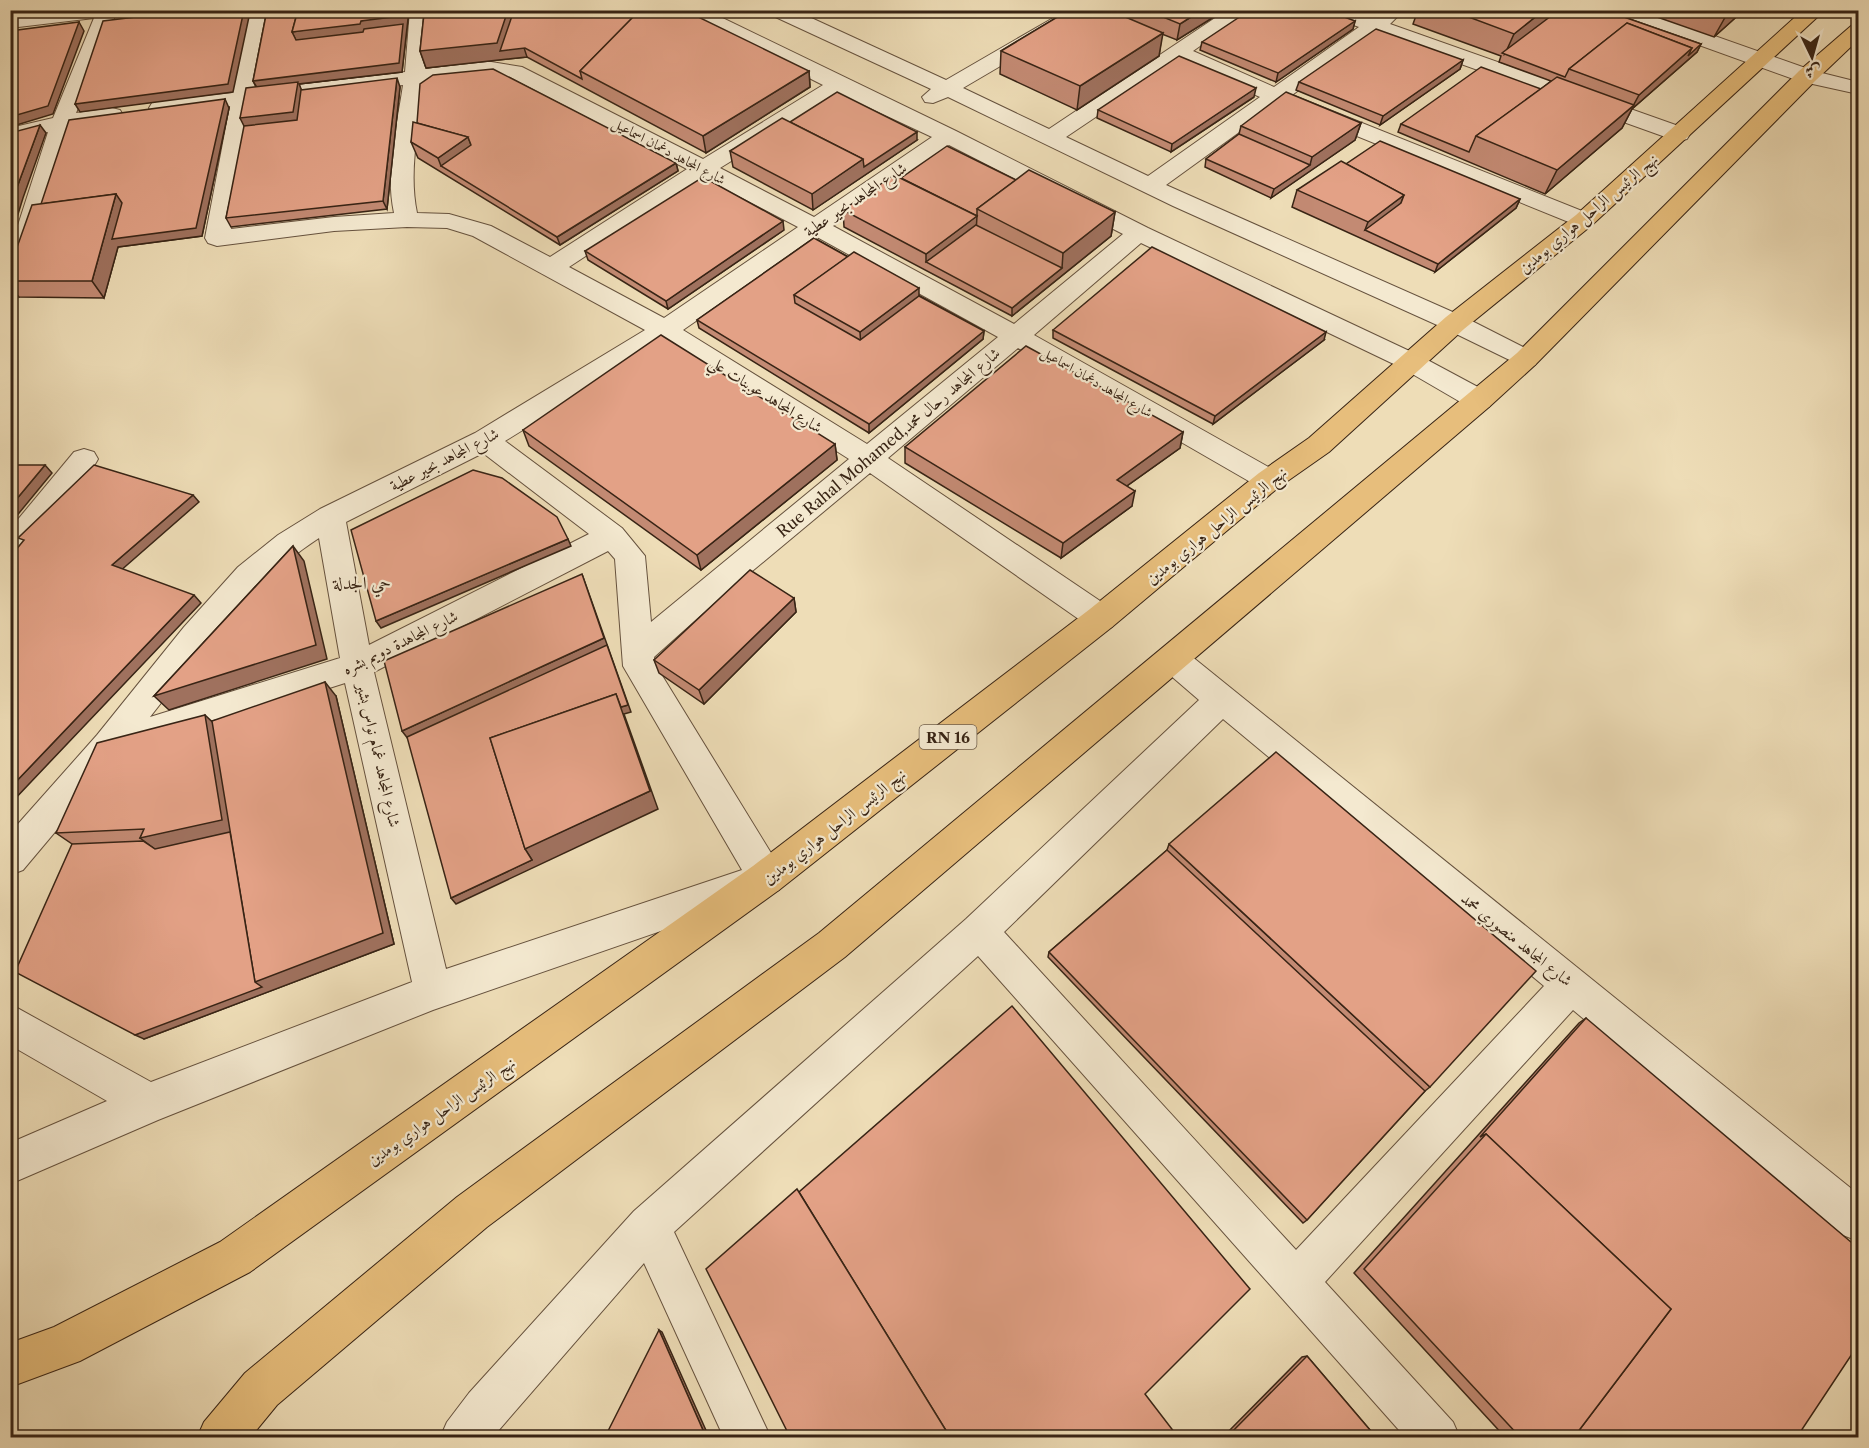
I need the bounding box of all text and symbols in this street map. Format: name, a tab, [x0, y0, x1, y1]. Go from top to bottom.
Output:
north arrow	[1782, 27, 1842, 87]
text: ش	[1805, 61, 1822, 83]
street label: شارع المجاهد دغمان اسماعيل	[608, 113, 729, 191]
street label: نهج الرئيس الراحل هواري بومدين	[1514, 149, 1665, 281]
street label: شارع المجاهد بحير عطية	[800, 157, 912, 244]
street label: Rue Rahal Mohamed,شارع المجاهد رحال محمد	[772, 343, 1006, 544]
street label: شارع المجاهد دغمان اسماعيل	[1036, 343, 1156, 424]
street label: شارع المجاهد عوينات علي	[702, 351, 826, 442]
street label: شارع المجاهد بحير عطية	[386, 423, 504, 499]
street label: نهج الرئيس الراحل هواري بومدين	[1141, 462, 1294, 592]
district label: حي الجدلة	[332, 572, 391, 598]
street label: شارع المجاهدة دويم بشره	[339, 605, 463, 683]
street label: شارع المجاهد غمام نواس بشير	[347, 679, 405, 830]
road number: RN 16	[920, 725, 976, 749]
street label: نهج الرئيس الراحل هواري بومدين	[759, 764, 913, 892]
street label: شارع المجاهد منصوري محمد	[1455, 888, 1577, 993]
street label: نهج الرئيس الراحل هواري بومدين	[363, 1052, 522, 1174]

